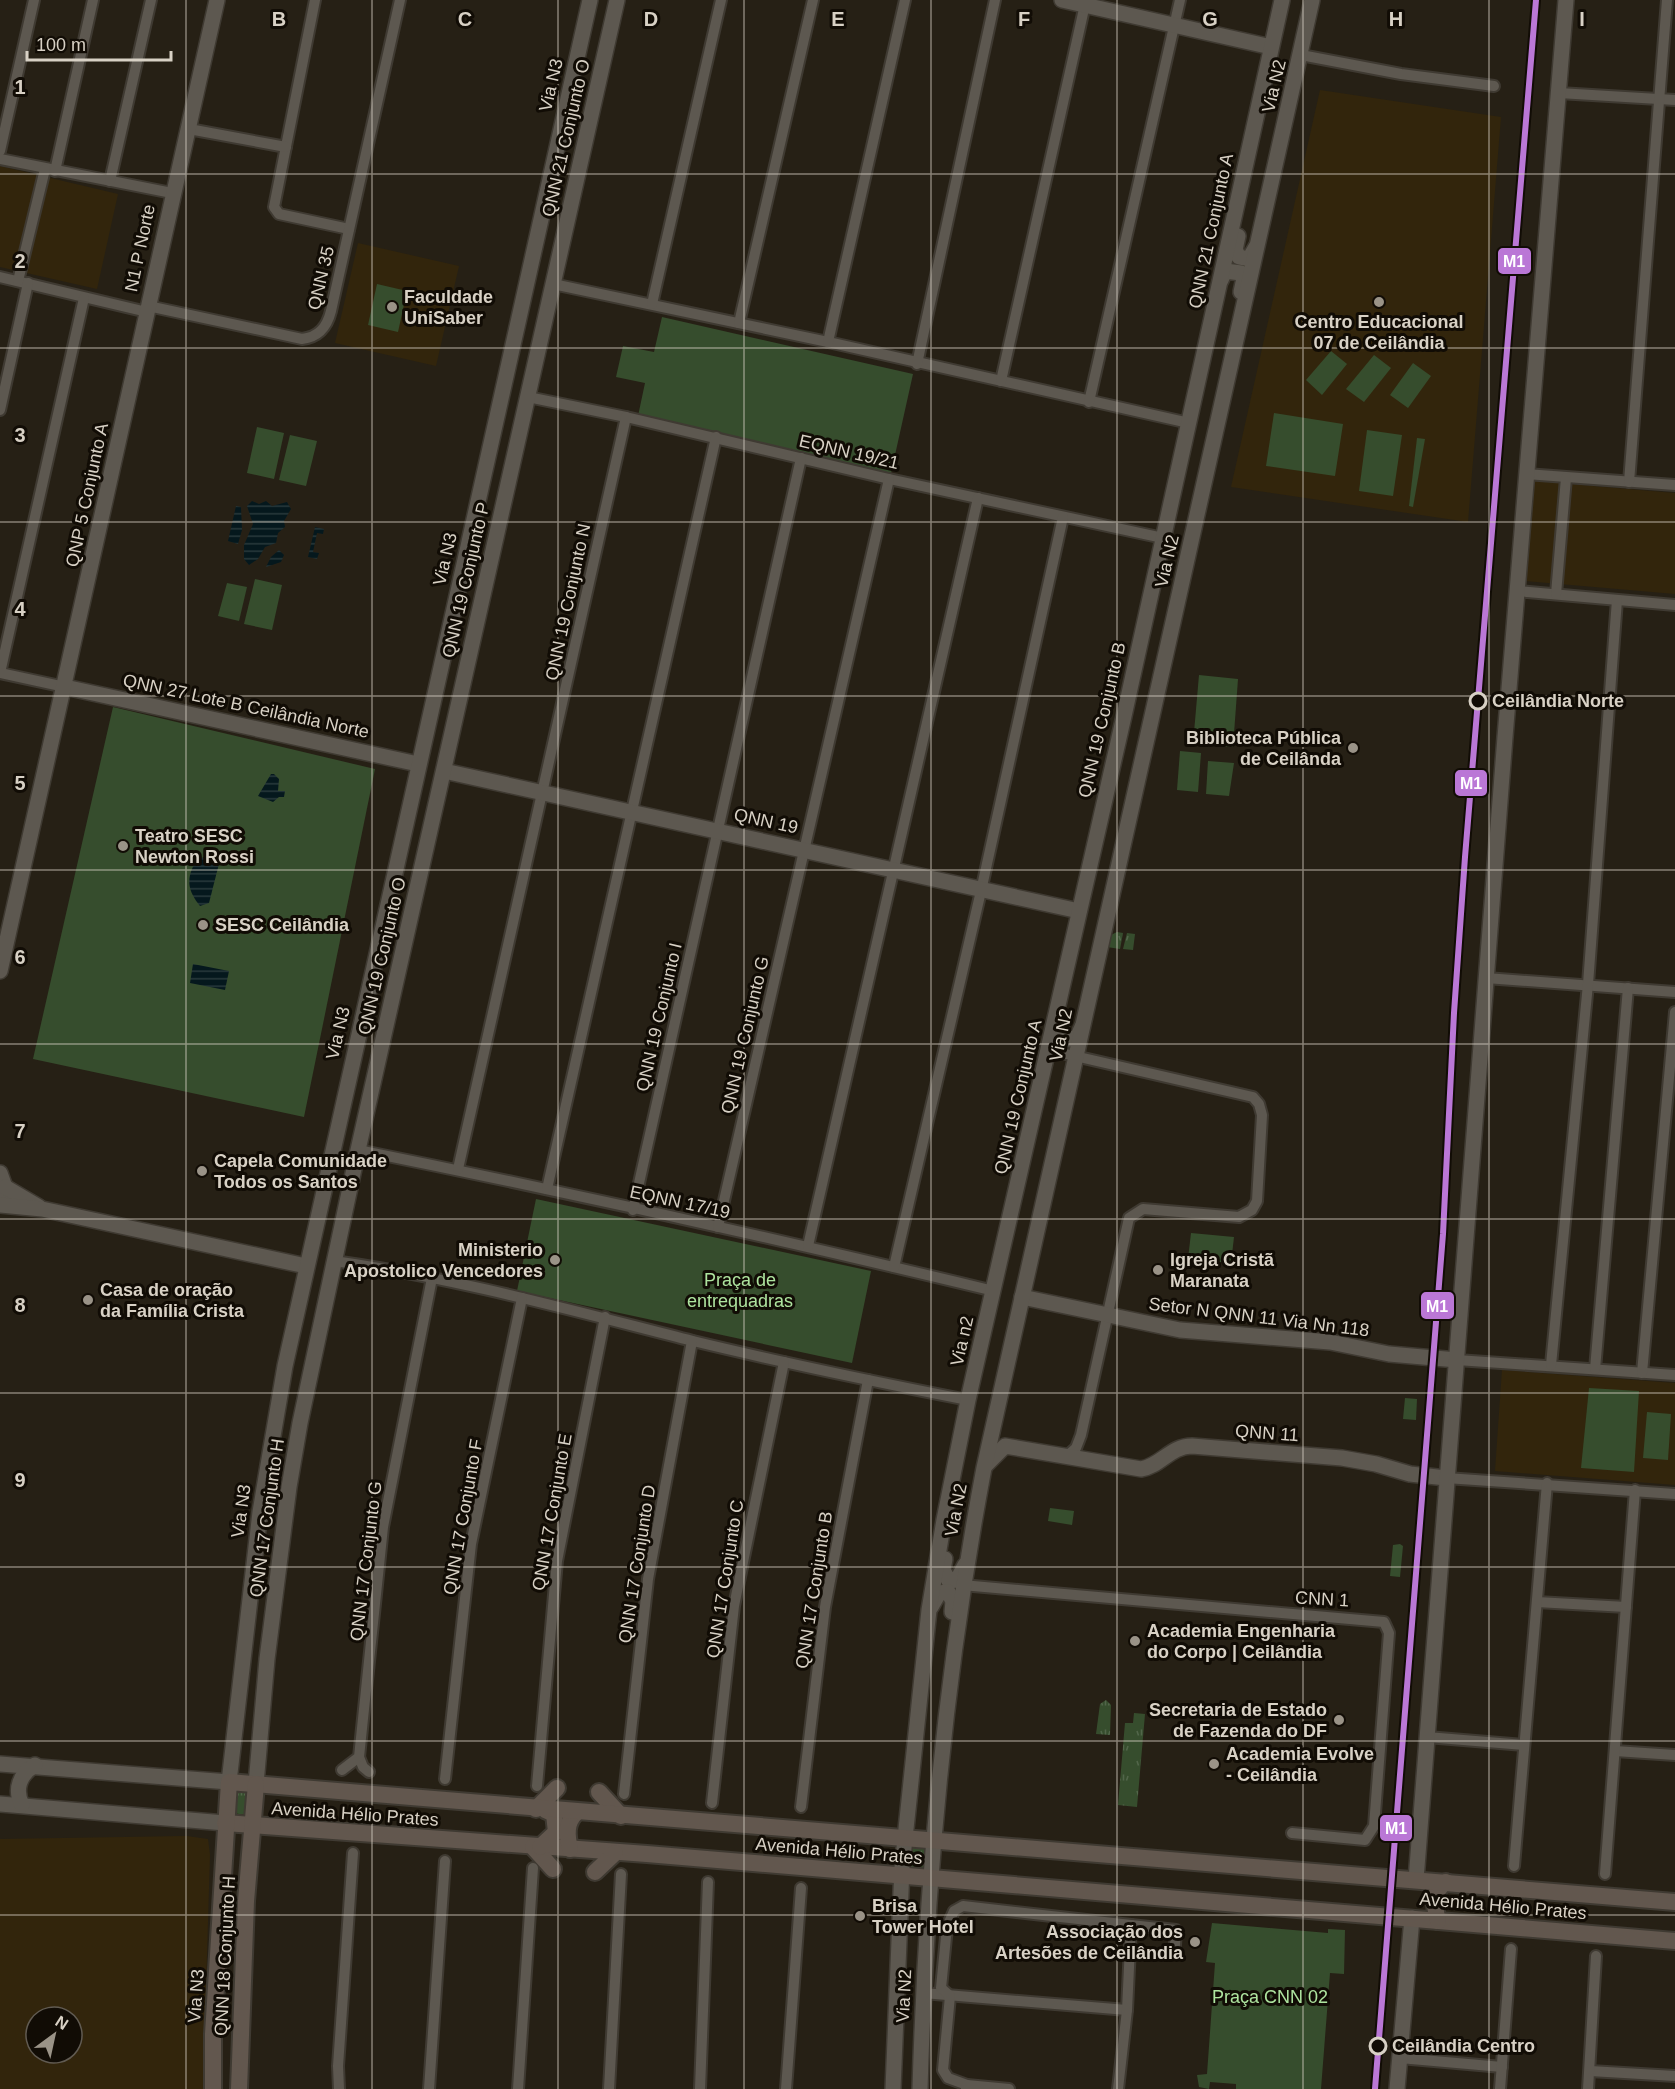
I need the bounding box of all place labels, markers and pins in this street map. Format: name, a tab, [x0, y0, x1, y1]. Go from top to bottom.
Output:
place label: Faculdade UniSaber	[404, 287, 493, 328]
marker: Centro Educacional 07 de Ceilândia	[1372, 295, 1386, 309]
marker: Faculdade UniSaber	[385, 300, 399, 314]
place label: Centro Educacional 07 de Ceilândia	[1294, 312, 1464, 353]
place label: Ceilândia Norte	[1492, 691, 1624, 711]
marker: Ceilândia Norte	[1469, 692, 1487, 710]
place label: Biblioteca Pública de Ceilânda	[1186, 728, 1342, 769]
marker: Biblioteca Pública de Ceilânda	[1346, 741, 1360, 755]
place label: Teatro SESC Newton Rossi	[135, 826, 254, 867]
marker: Teatro SESC Newton Rossi	[116, 839, 130, 853]
place label: SESC Ceilândia	[215, 915, 350, 935]
marker: SESC Ceilândia	[196, 918, 210, 932]
place label: Capela Comunidade Todos os Santos	[214, 1151, 387, 1192]
marker: Capela Comunidade Todos os Santos	[195, 1164, 209, 1178]
place label: Ministerio Apostolico Vencedores	[344, 1240, 543, 1281]
place label: Igreja Cristã Maranata	[1170, 1250, 1275, 1291]
marker: Ministerio Apostolico Vencedores	[548, 1253, 562, 1267]
marker: Igreja Cristã Maranata	[1151, 1263, 1165, 1277]
place label: Casa de oração da Família Crista	[100, 1280, 245, 1321]
marker: Casa de oração da Família Crista	[81, 1293, 95, 1307]
place label: Academia Engenharia do Corpo | Ceilândia	[1147, 1621, 1336, 1662]
marker: Academia Engenharia do Corpo | Ceilândia	[1128, 1634, 1142, 1648]
place label: Secretaria de Estado de Fazenda do DF	[1149, 1700, 1327, 1741]
marker: Secretaria de Estado de Fazenda do DF	[1332, 1713, 1346, 1727]
place label: Academia Evolve - Ceilândia	[1226, 1744, 1374, 1785]
marker: Academia Evolve - Ceilândia	[1207, 1757, 1221, 1771]
place label: Brisa Tower Hotel	[872, 1896, 974, 1937]
marker: Brisa Tower Hotel	[853, 1909, 867, 1923]
place label: Associação dos Artesões de Ceilândia	[995, 1922, 1184, 1963]
marker: Associação dos Artesões de Ceilândia	[1188, 1935, 1202, 1949]
place label: Ceilândia Centro	[1392, 2036, 1535, 2056]
marker: Ceilândia Centro	[1369, 2037, 1387, 2055]

